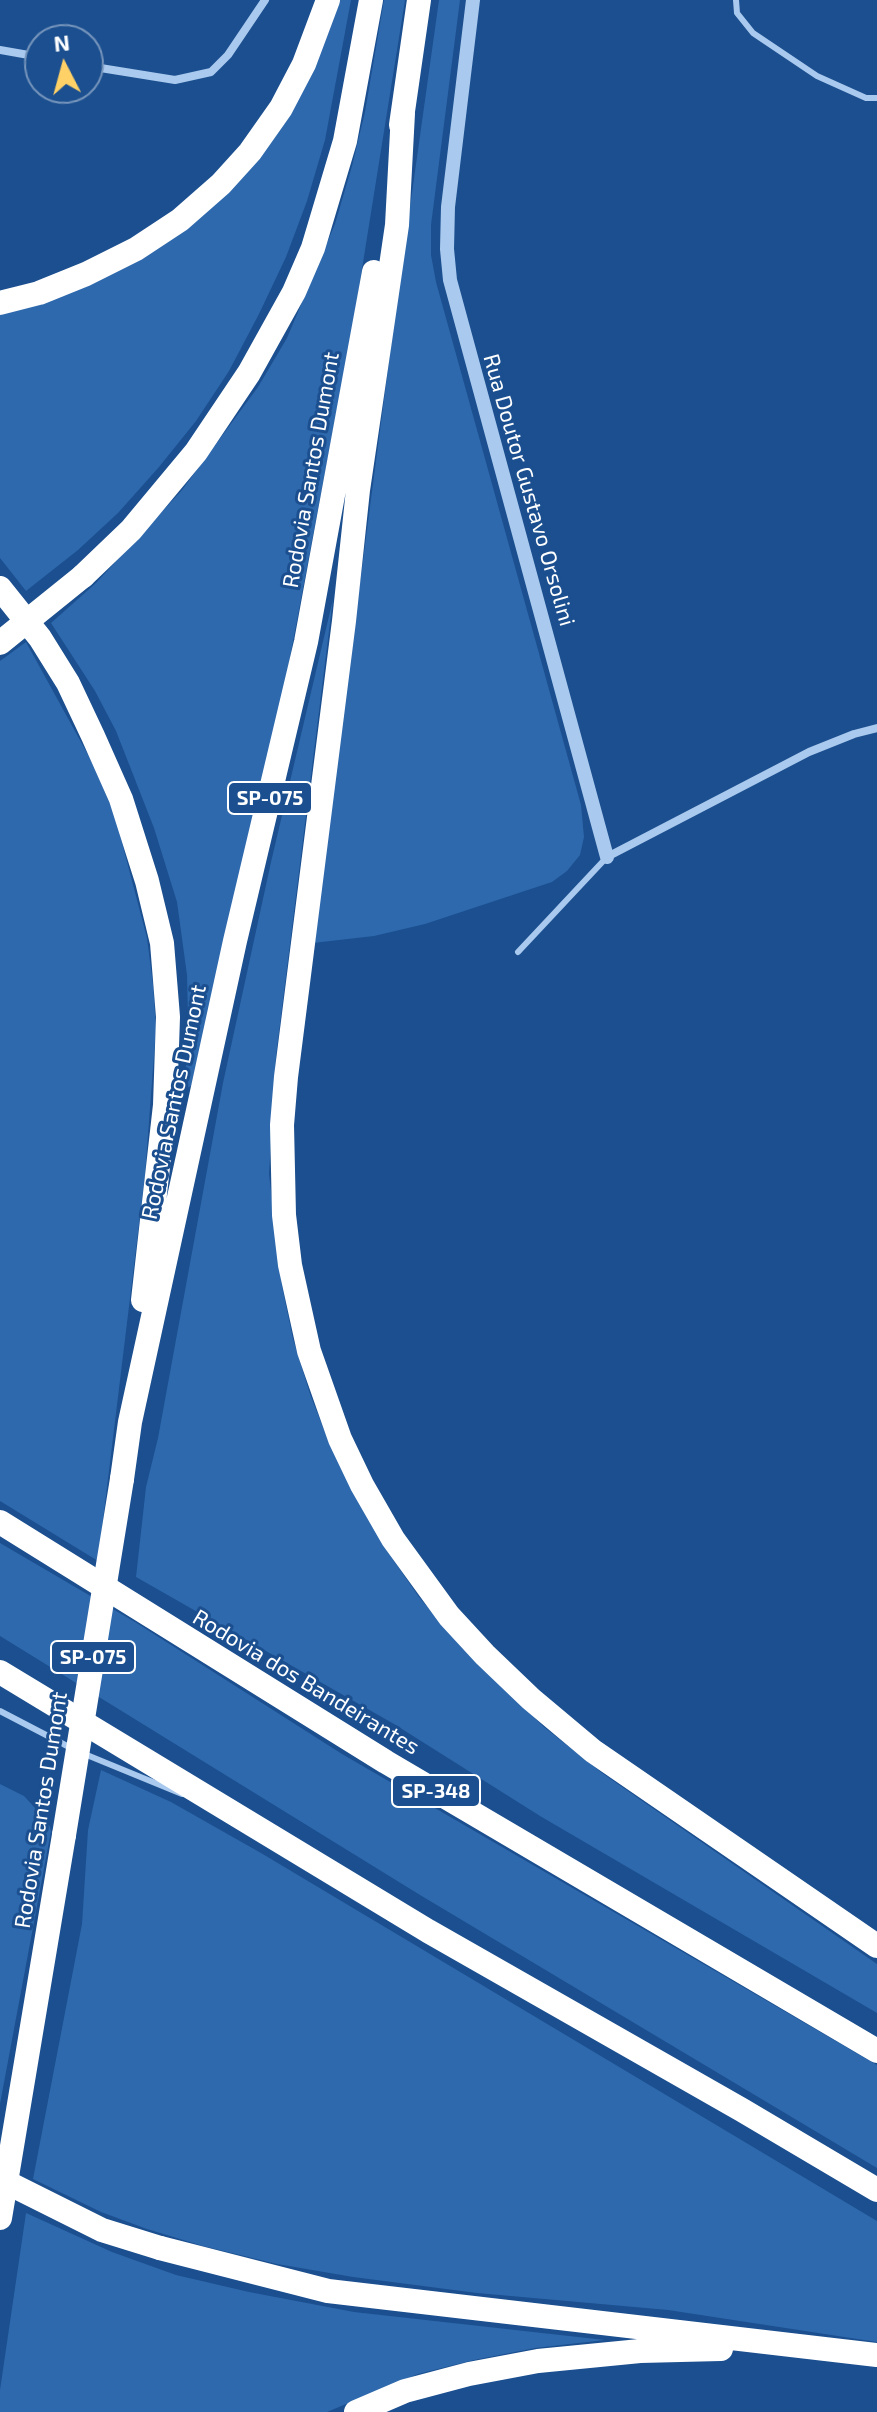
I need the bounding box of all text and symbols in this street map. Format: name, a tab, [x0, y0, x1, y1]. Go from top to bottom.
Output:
north arrow	[24, 24, 104, 104]
text: N	[52, 28, 71, 56]
street label: Rodovia Santos Dumont	[277, 350, 345, 590]
street label: Rua Doutor Gustavo Orsolini	[477, 351, 581, 629]
road number: SP-075	[228, 782, 312, 814]
street label: Rodovia Santos Dumont	[136, 982, 212, 1222]
street label: Rodovia dos Bandeirantes	[188, 1604, 424, 1760]
road number: SP-075	[51, 1641, 135, 1673]
street label: Rodovia Santos Dumont	[9, 1690, 73, 1930]
road number: SP-348	[392, 1775, 480, 1807]

